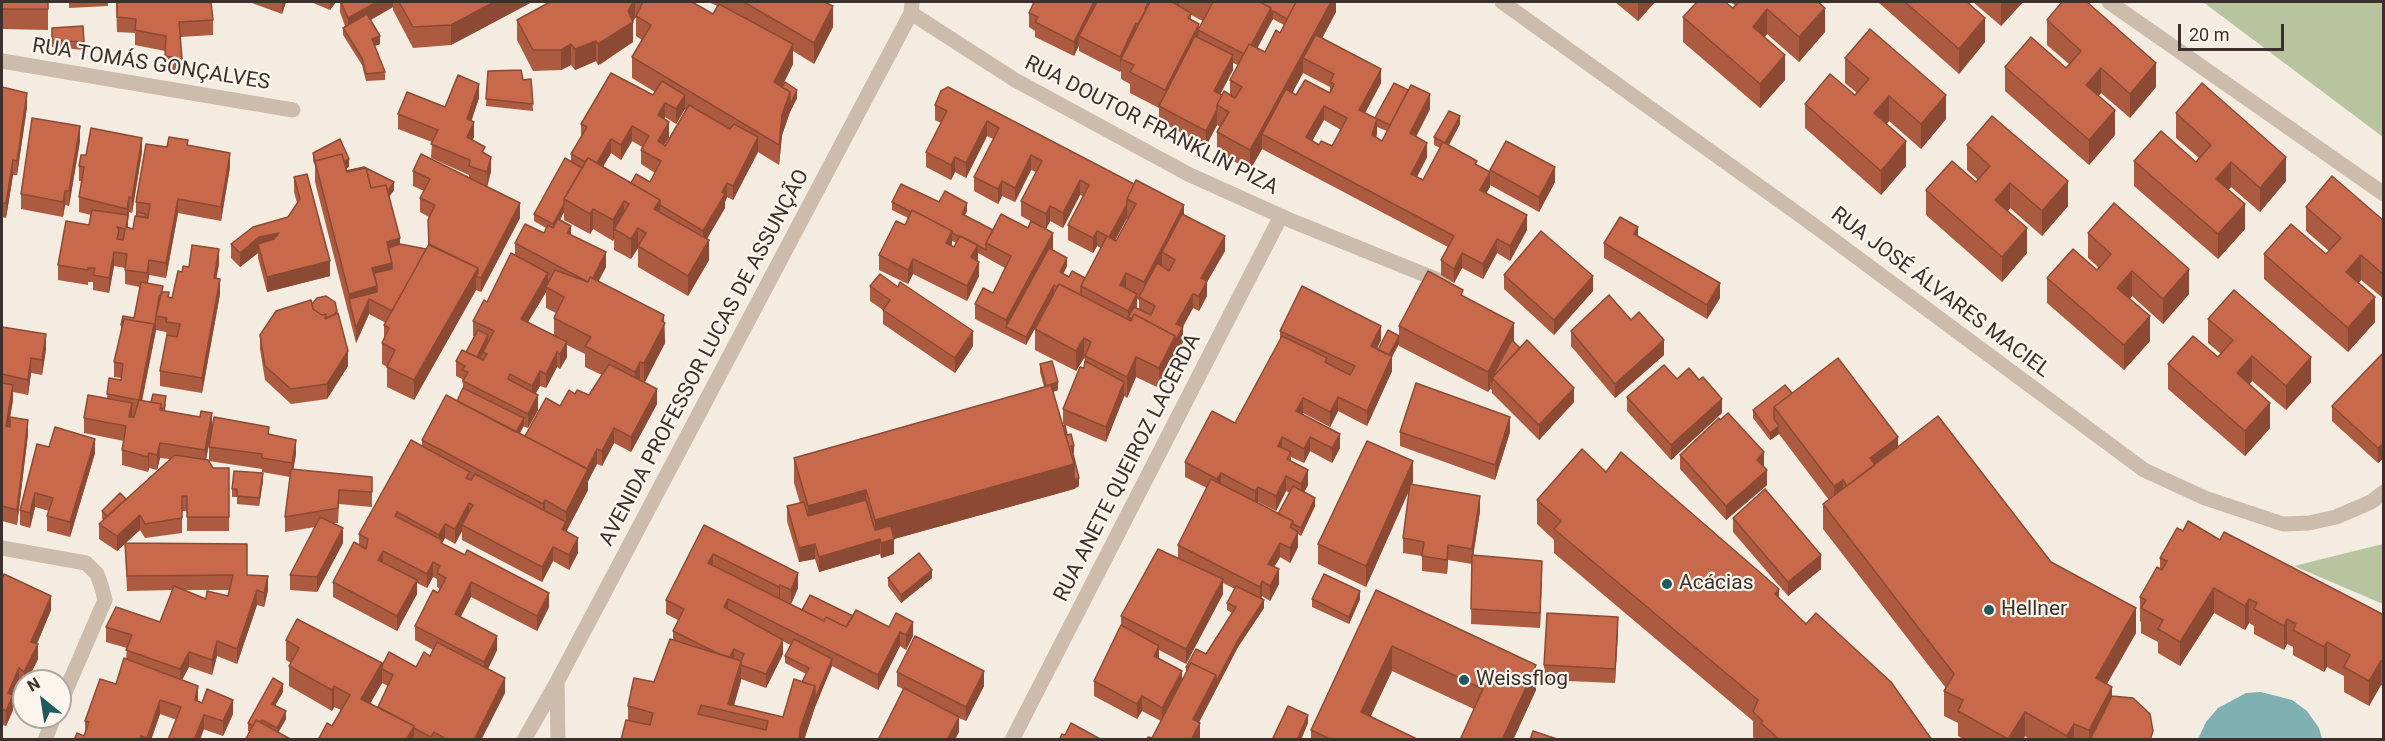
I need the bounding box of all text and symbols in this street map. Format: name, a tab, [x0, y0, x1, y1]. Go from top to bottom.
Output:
scale bar	[2181, 12, 2288, 50]
text: 20 m	[2189, 24, 2229, 45]
street label: RUA TOMÁS GONÇALVES	[30, 34, 272, 96]
street label: RUA DOUTOR FRANKLIN PIZA	[1020, 51, 1282, 201]
street label: AVENIDA PROFESSOR LUCAS DE ASSUNÇÃO	[595, 166, 815, 550]
street label: RUA JOSÉ ÁLVARES MACIEL	[1826, 202, 2054, 384]
street label: RUA ANETE QUEIROZ LACERDA	[1049, 330, 1207, 606]
place label: Acácias	[1679, 571, 1753, 597]
marker: Acácias	[1660, 577, 1674, 591]
place label: Hellner	[2001, 597, 2067, 623]
marker: Hellner	[1982, 603, 1996, 617]
place label: Weissflog	[1476, 667, 1568, 693]
north arrow	[12, 669, 72, 729]
marker: Weissflog	[1457, 673, 1471, 687]
text: N	[24, 674, 43, 696]

